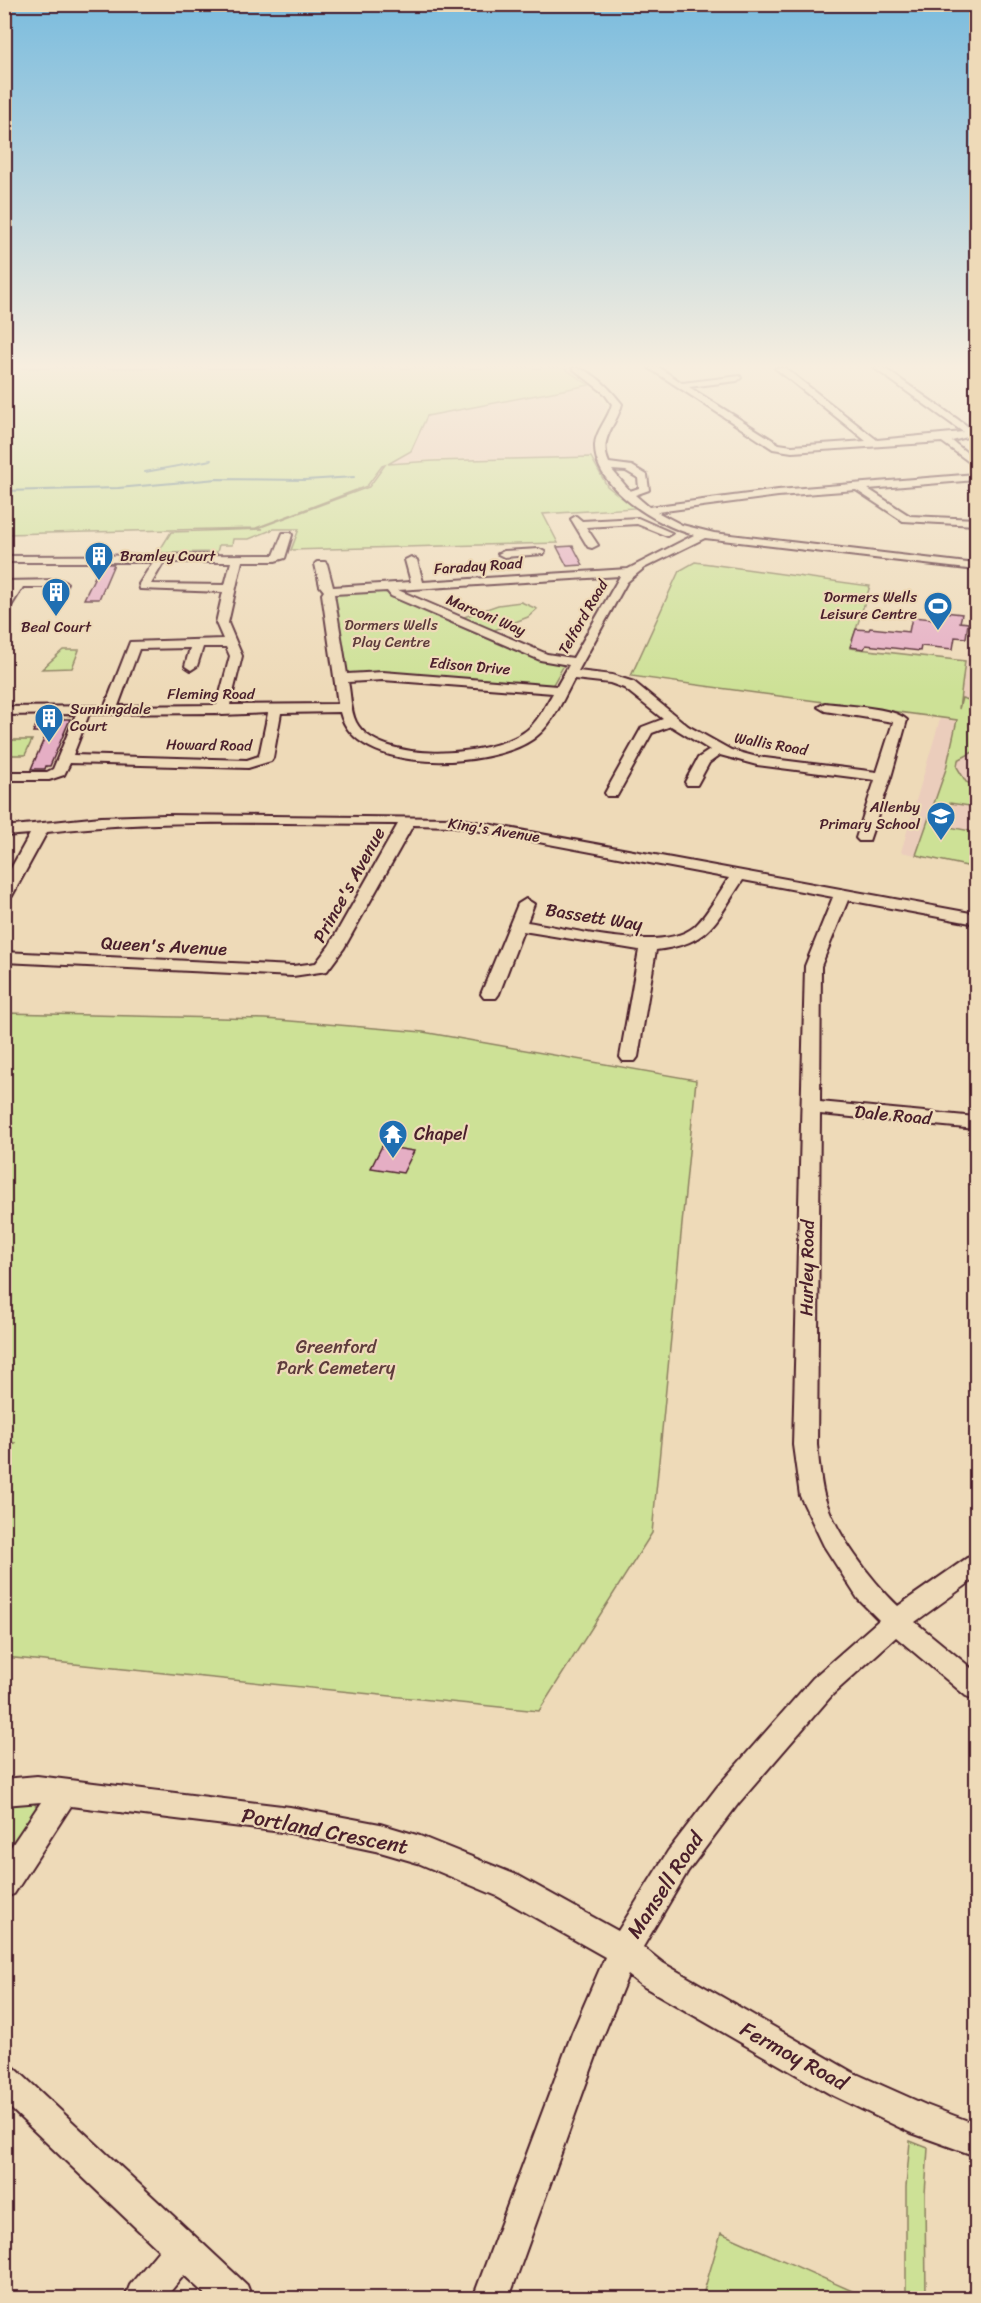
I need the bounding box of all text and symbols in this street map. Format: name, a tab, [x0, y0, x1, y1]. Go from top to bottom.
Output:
building icon: Bramley Court	[83, 540, 115, 582]
place label: Bramley Court	[120, 543, 216, 569]
street label: Faraday Road	[433, 550, 524, 582]
street label: Telford Road	[551, 574, 616, 659]
building icon: Beal Court	[40, 576, 72, 618]
place label: Dormers Wells Leisure Centre	[820, 584, 917, 627]
street label: Marconi Way	[442, 587, 530, 643]
sports icon: Dormers Wells Leisure Centre	[922, 590, 954, 632]
park label: Dormers Wells Play Centre	[344, 612, 438, 655]
place label: Beal Court	[21, 614, 92, 640]
street label: Edison Drive	[429, 650, 512, 682]
street label: Fleming Road	[167, 681, 256, 707]
place label: Sunningdale Court	[70, 696, 151, 739]
building icon: Sunningdale Court	[33, 702, 65, 744]
street label: Wallis Road	[732, 725, 811, 763]
street label: Howard Road	[166, 731, 253, 759]
place label: Allenby Primary School	[819, 794, 921, 837]
school or university icon: Allenby Primary School	[925, 800, 957, 842]
street label: King's Avenue	[446, 810, 542, 850]
street label: Prince's Avenue	[304, 821, 394, 949]
street label: Bassett Way	[543, 894, 646, 941]
street label: Queen's Avenue	[100, 927, 228, 965]
street label: Dale Road	[853, 1096, 934, 1134]
temple icon: Chapel	[377, 1118, 409, 1160]
place label: Chapel	[414, 1118, 468, 1150]
street label: Hurley Road	[790, 1218, 824, 1316]
park label: Greenford Park Cemetery	[277, 1331, 396, 1384]
street label: Portland Crescent	[238, 1796, 412, 1866]
street label: Mansell Road	[616, 1822, 715, 1946]
street label: Fermoy Road	[733, 2011, 857, 2102]

